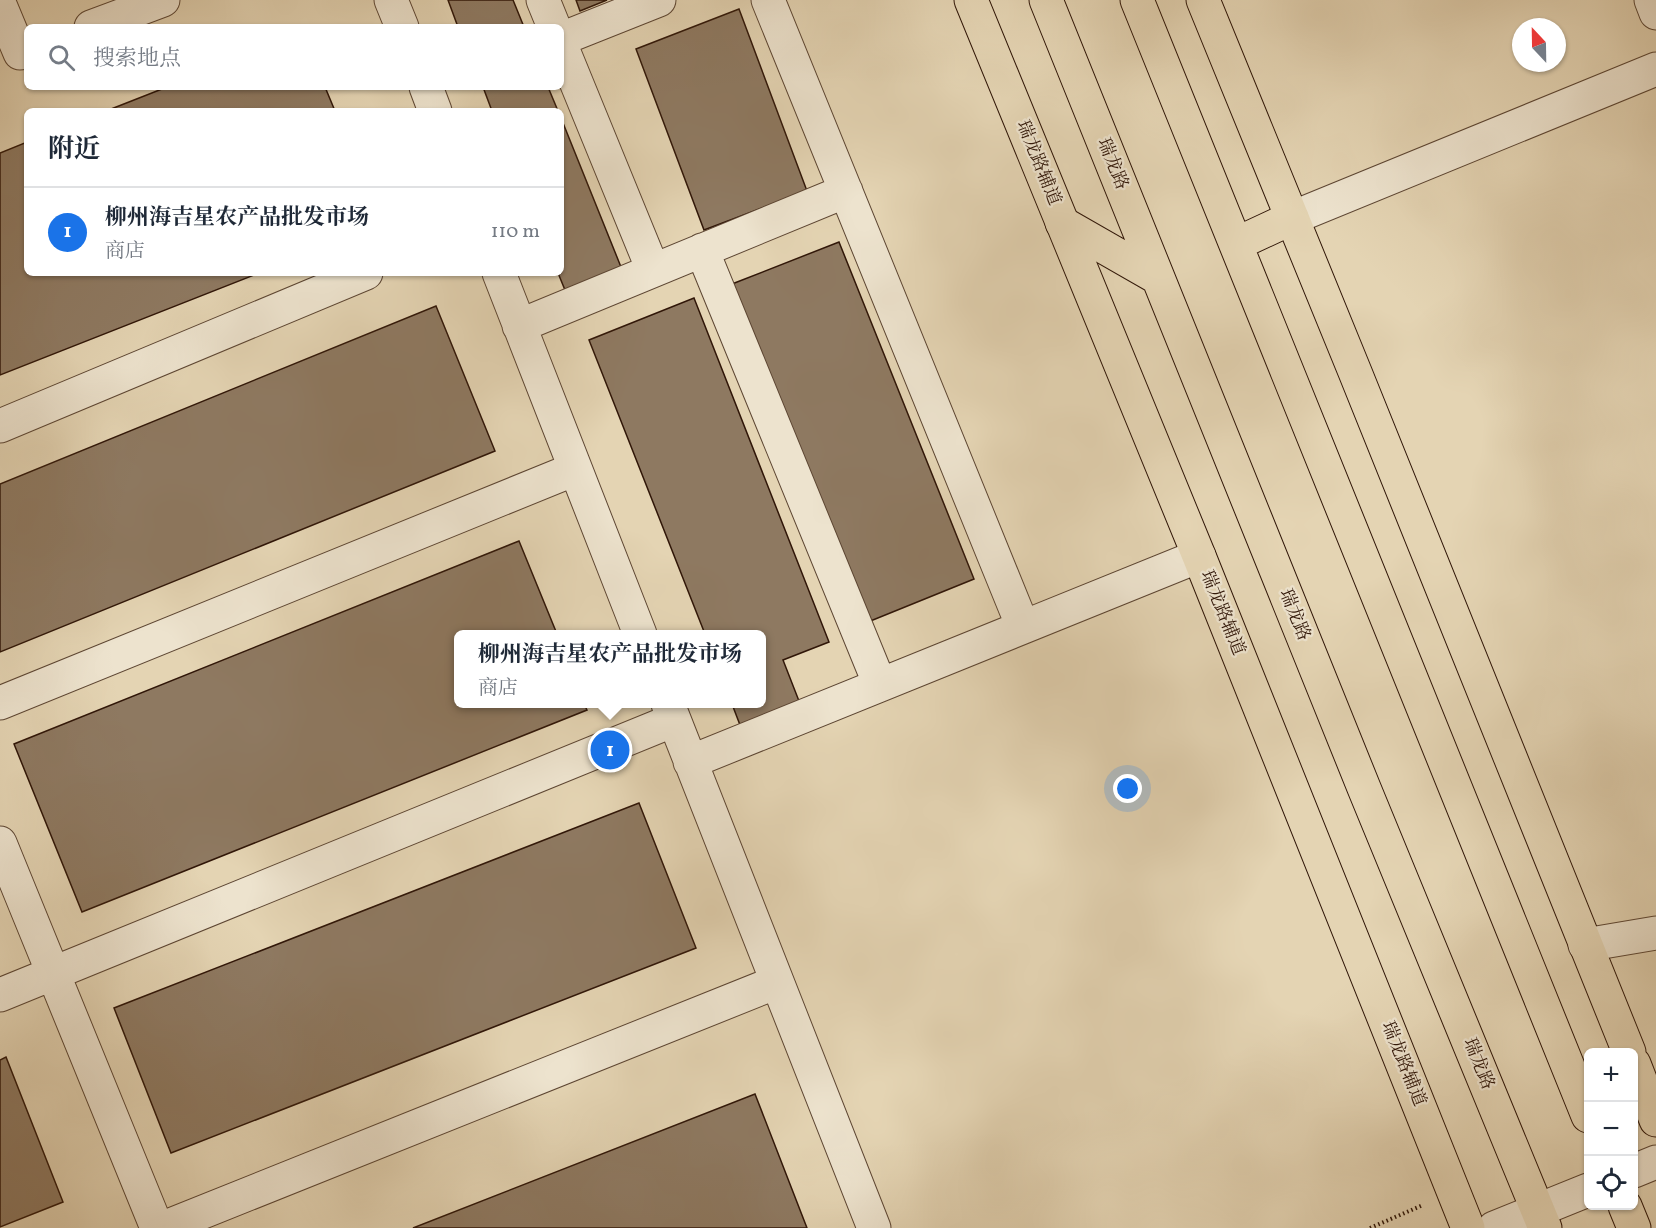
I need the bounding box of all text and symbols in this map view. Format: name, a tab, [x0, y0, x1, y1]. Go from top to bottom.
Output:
north arrow	[1512, 18, 1566, 72]
search box	[24, 24, 564, 90]
icon: search	[45, 41, 78, 74]
text: 搜索地点	[93, 44, 181, 75]
street label: 瑞龙路辅道	[1010, 117, 1066, 209]
text: 附近	[48, 132, 100, 168]
street label: 瑞龙路	[1090, 134, 1134, 194]
text: 柳州海吉星农产品批发市场	[105, 203, 369, 234]
text: 1	[63, 218, 72, 246]
text: 110 m	[491, 218, 540, 246]
text: 商店	[105, 238, 145, 266]
street label: 瑞龙路辅道	[1194, 567, 1250, 659]
street label: 瑞龙路	[1272, 585, 1316, 645]
popup	[454, 630, 766, 708]
text: 柳州海吉星农产品批发市场	[478, 640, 742, 671]
text: 商店	[478, 675, 518, 703]
pin: 1	[590, 728, 630, 772]
your location	[1113, 774, 1142, 803]
street label: 瑞龙路辅道	[1375, 1018, 1431, 1110]
street label: 瑞龙路	[1456, 1034, 1500, 1094]
map controls	[1584, 1048, 1638, 1210]
button: +	[1584, 1048, 1638, 1102]
button: −	[1584, 1102, 1638, 1156]
button: locate	[1584, 1156, 1638, 1210]

